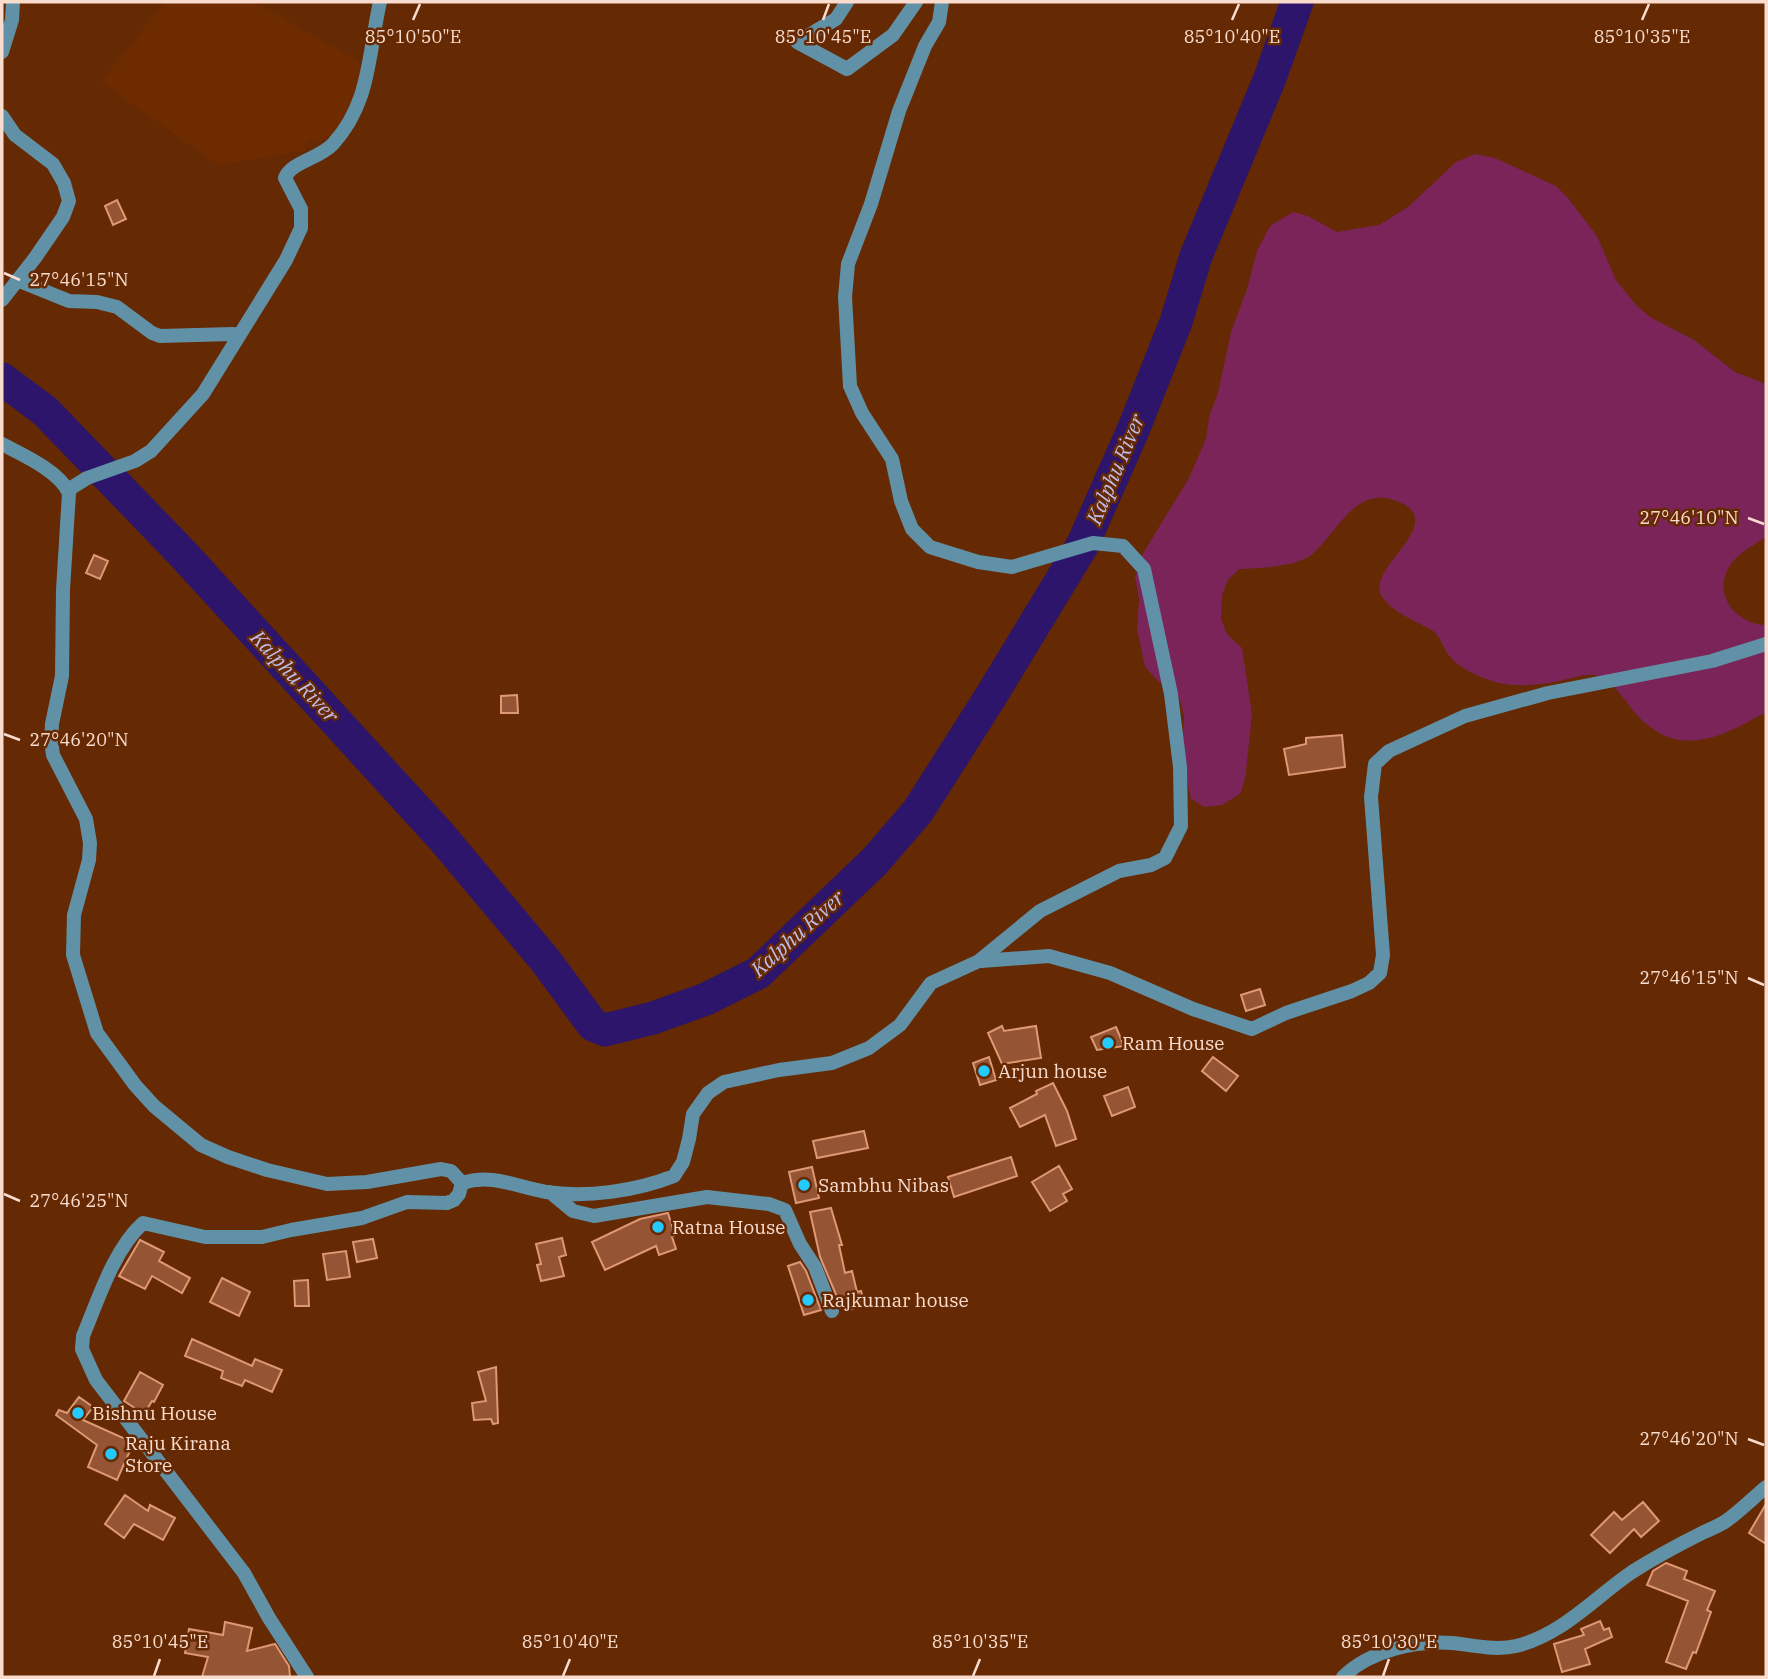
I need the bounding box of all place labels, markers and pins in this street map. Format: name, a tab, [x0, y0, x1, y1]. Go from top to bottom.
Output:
place label: Ram House	[1122, 1031, 1225, 1055]
marker: Ram House	[1100, 1035, 1116, 1051]
place label: Arjun house	[998, 1059, 1107, 1083]
marker: Arjun house	[976, 1063, 992, 1079]
place label: Sambhu Nibas	[818, 1173, 949, 1197]
marker: Sambhu Nibas	[796, 1177, 812, 1193]
place label: Ratna House	[672, 1215, 785, 1239]
marker: Ratna House	[650, 1219, 666, 1235]
place label: Rajkumar house	[822, 1288, 969, 1312]
marker: Rajkumar house	[800, 1292, 816, 1308]
place label: Bishnu House	[92, 1401, 217, 1425]
marker: Bishnu House	[70, 1405, 86, 1421]
place label: Raju Kirana Store	[125, 1431, 231, 1477]
marker: Raju Kirana Store	[103, 1446, 119, 1462]

